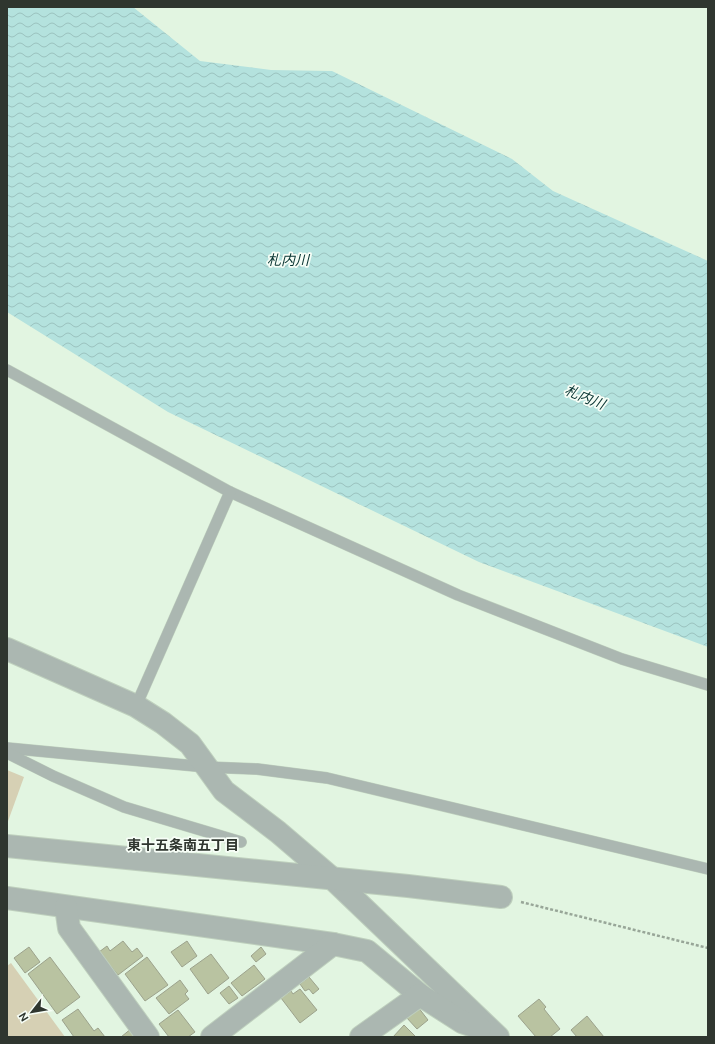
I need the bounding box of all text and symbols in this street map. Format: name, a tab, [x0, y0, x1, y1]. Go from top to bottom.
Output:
water label: 札内川	[267, 252, 311, 268]
water label: 札内川	[563, 382, 609, 413]
district label: 東十五条南五丁目	[127, 837, 239, 853]
north arrow	[12, 992, 52, 1032]
text: N	[16, 1011, 31, 1024]

